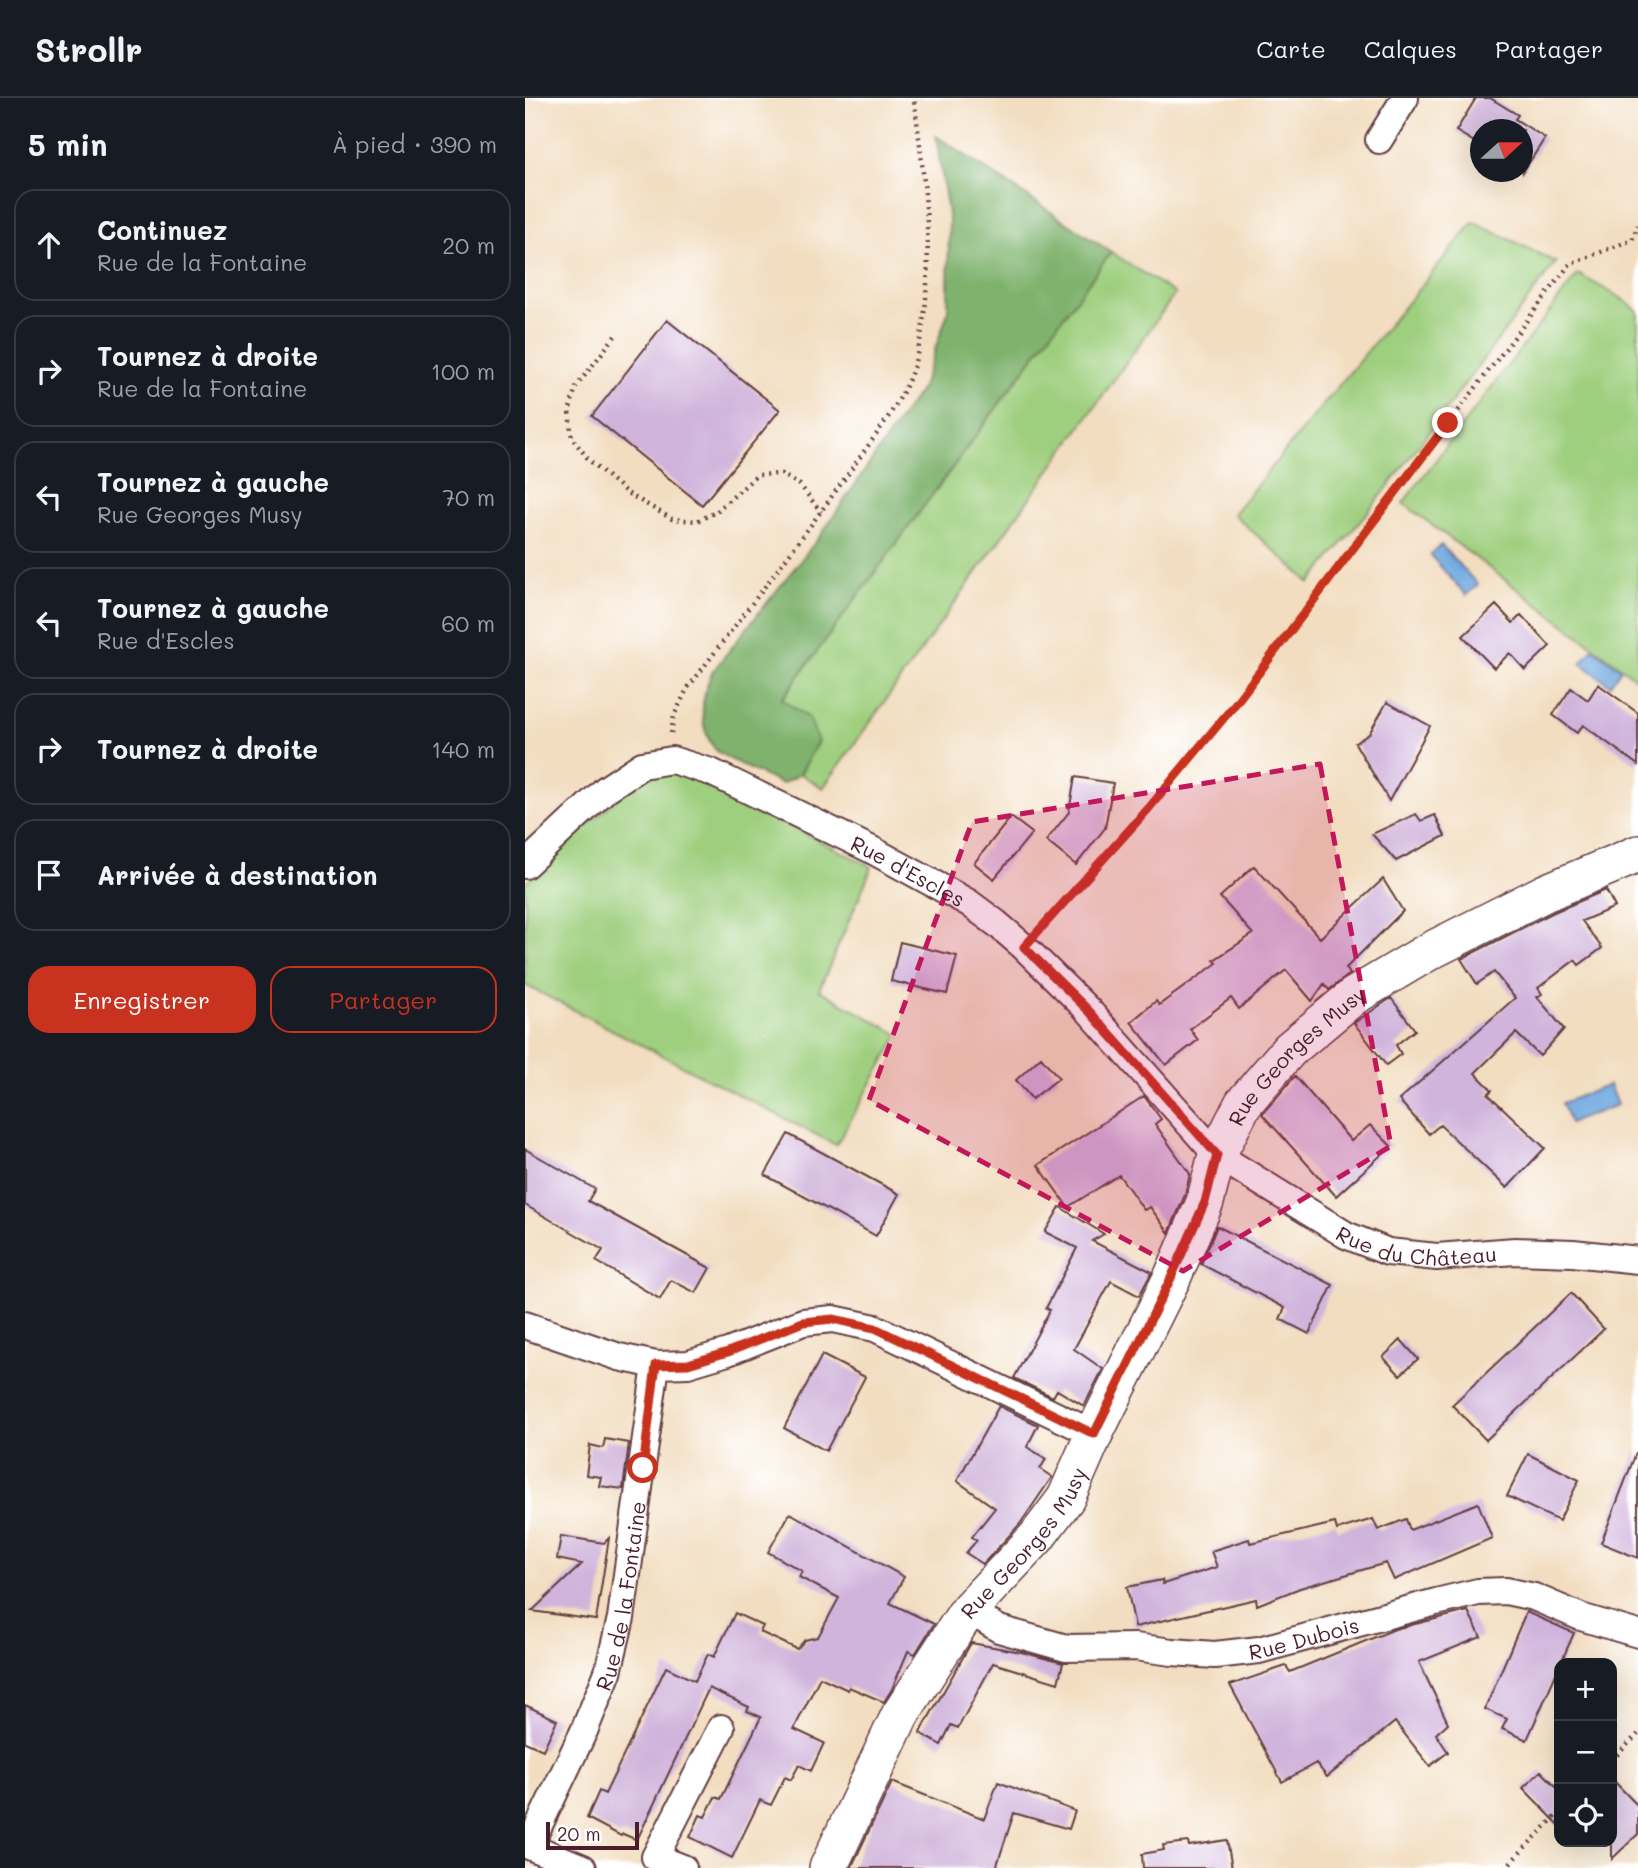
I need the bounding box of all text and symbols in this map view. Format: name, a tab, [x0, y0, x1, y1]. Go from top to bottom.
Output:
text: Strollr	[35, 27, 143, 70]
text: Carte	[1256, 33, 1326, 64]
text: Calques	[1364, 33, 1457, 64]
text: Partager	[1495, 33, 1603, 64]
north arrow	[1470, 119, 1533, 182]
text: 5 min	[28, 124, 108, 164]
text: À pied · 390 m	[332, 129, 497, 159]
text: Continuez	[97, 213, 227, 247]
icon: ahead	[30, 226, 68, 264]
text: 20 m	[442, 230, 495, 260]
text: Rue de la Fontaine	[97, 247, 307, 277]
text: Tournez à droite	[97, 339, 318, 373]
icon: right	[30, 352, 68, 390]
text: 100 m	[431, 356, 495, 386]
text: Rue de la Fontaine	[97, 373, 307, 403]
route end	[1432, 407, 1463, 438]
text: Tournez à gauche	[97, 465, 329, 499]
icon: left	[30, 478, 68, 516]
text: 70 m	[442, 482, 495, 512]
text: Rue Georges Musy	[97, 499, 303, 529]
text: Tournez à gauche	[97, 591, 329, 625]
icon: left	[30, 604, 68, 642]
text: 60 m	[441, 608, 495, 638]
text: Rue d'Escles	[97, 625, 235, 655]
icon: right	[30, 730, 68, 768]
text: Tournez à droite	[97, 732, 318, 766]
text: 140 m	[431, 734, 495, 764]
street label: Rue d'Escles	[847, 829, 970, 912]
icon: arrive	[30, 856, 68, 894]
text: Arrivée à destination	[97, 858, 377, 892]
button: Enregistrer	[28, 966, 256, 1033]
button: Partager	[270, 966, 497, 1033]
street label: Rue Georges Musy	[1221, 979, 1370, 1130]
street label: Rue du Château	[1332, 1219, 1498, 1270]
route start	[627, 1452, 658, 1483]
street label: Rue Georges Musy	[954, 1463, 1091, 1624]
street label: Rue de la Fontaine	[589, 1499, 651, 1694]
street label: Rue Dubois	[1247, 1610, 1362, 1665]
map controls	[1554, 1658, 1617, 1847]
button: +	[1554, 1658, 1617, 1721]
button: −	[1554, 1721, 1617, 1784]
button: locate	[1554, 1784, 1617, 1847]
scale bar	[546, 1819, 639, 1851]
text: 20 m	[557, 1821, 601, 1846]

